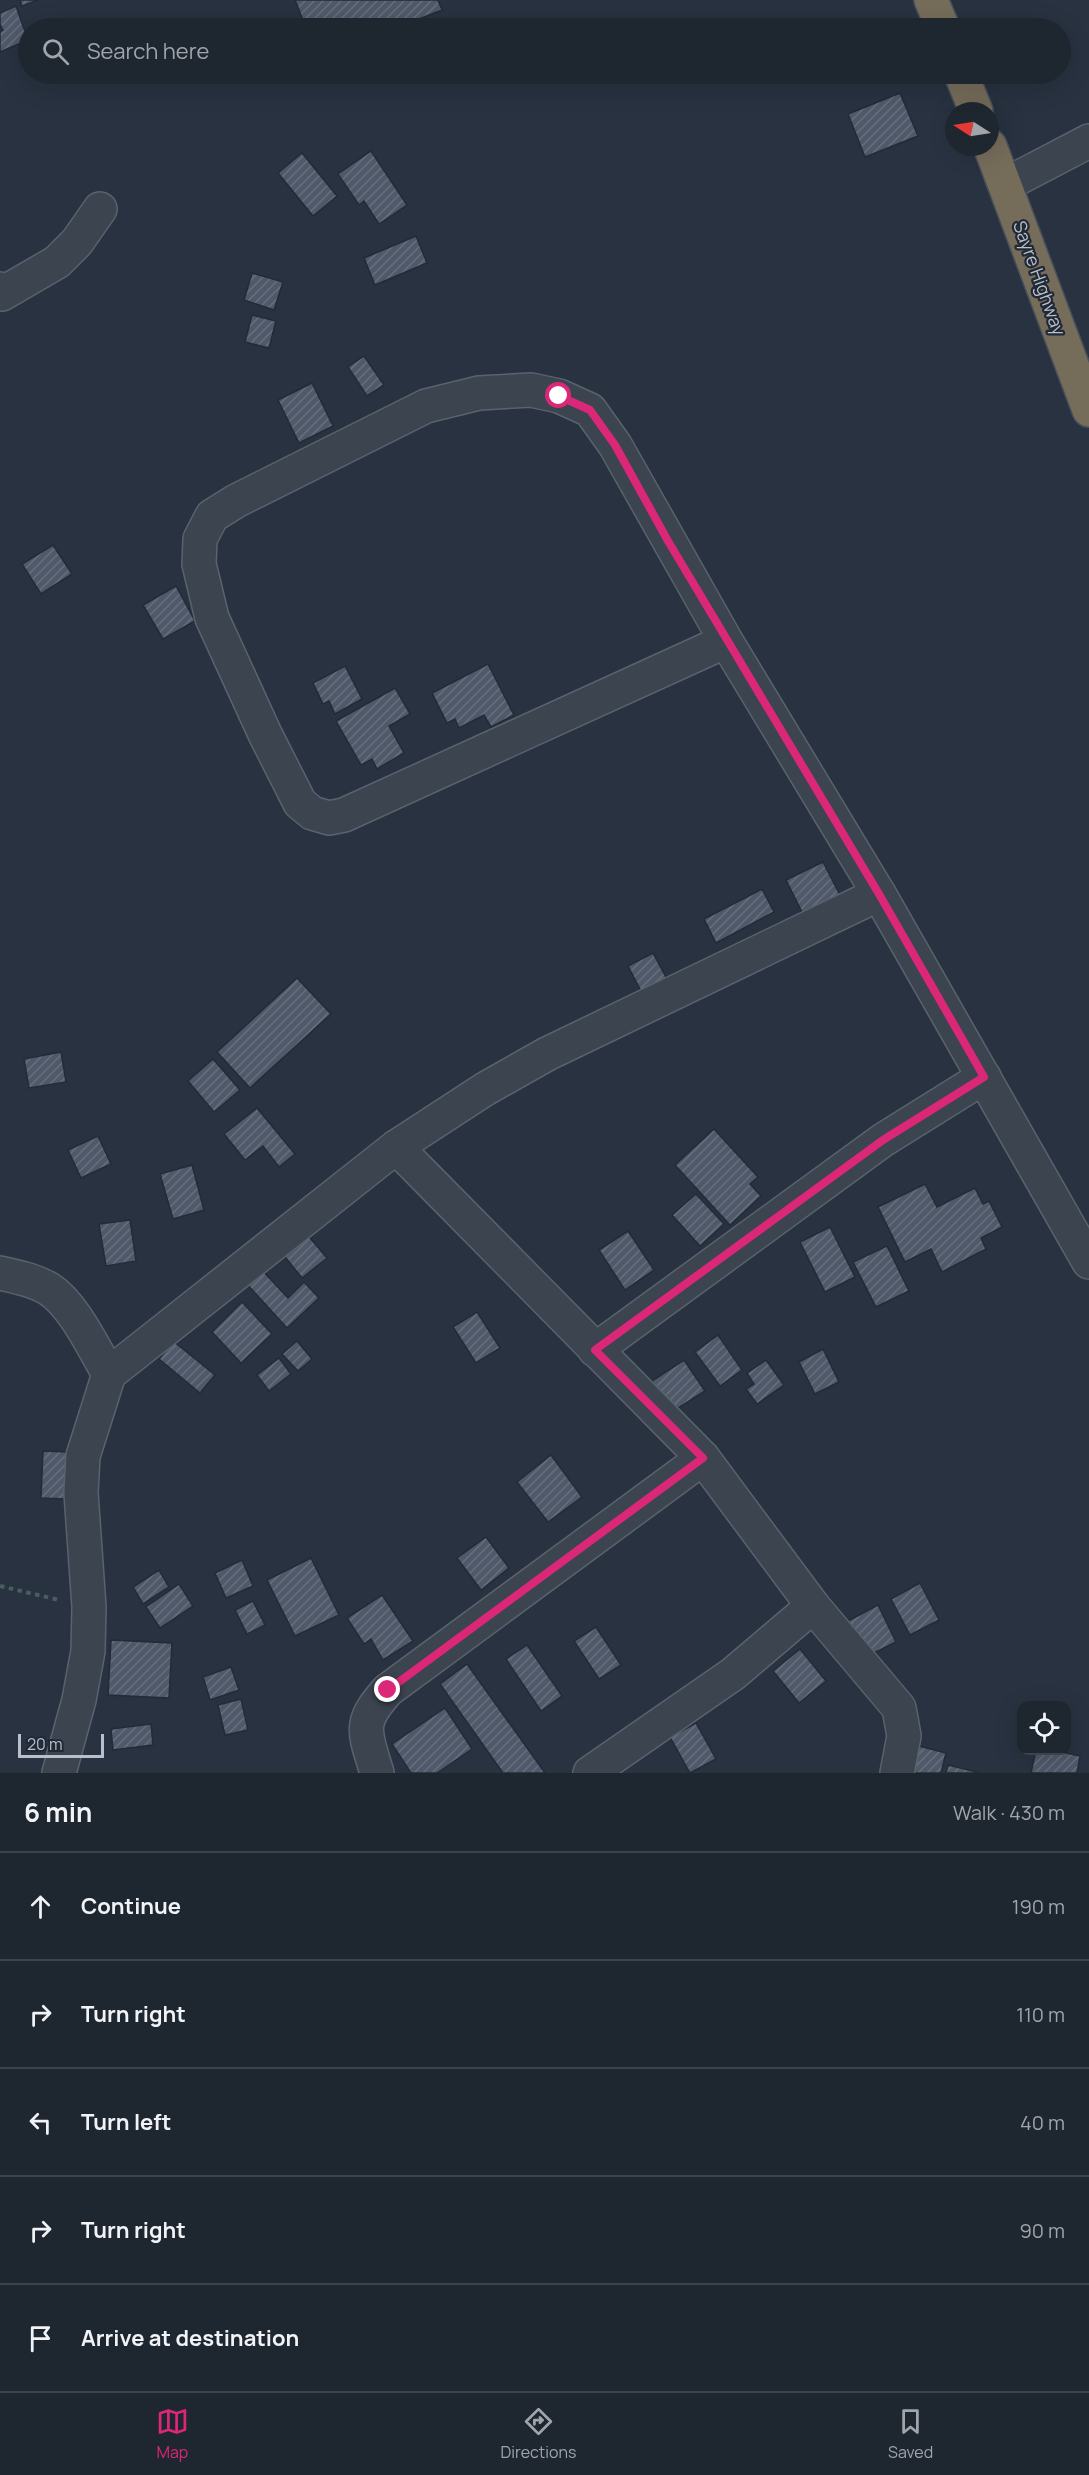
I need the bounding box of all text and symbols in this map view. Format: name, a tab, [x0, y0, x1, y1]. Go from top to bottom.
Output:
search box	[18, 18, 1071, 84]
icon: search	[39, 35, 72, 68]
text: Search here	[87, 36, 209, 66]
north arrow	[945, 102, 999, 156]
street label: Sayre Highway	[1008, 217, 1072, 339]
route start	[545, 382, 571, 408]
route end	[374, 1676, 400, 1702]
map controls	[1017, 1701, 1071, 1755]
button: locate	[1017, 1701, 1071, 1755]
scale bar	[18, 1731, 104, 1758]
text: 20 m	[27, 1733, 63, 1755]
text: 6 min	[24, 1794, 92, 1830]
text: Walk · 430 m	[953, 1799, 1065, 1826]
icon: ahead	[24, 1890, 57, 1923]
text: Continue	[81, 1891, 181, 1921]
text: 190 m	[1012, 1893, 1065, 1920]
icon: right	[24, 1998, 57, 2031]
text: Turn right	[81, 1999, 186, 2029]
text: 110 m	[1016, 2001, 1065, 2028]
icon: left	[24, 2106, 57, 2139]
text: Turn left	[81, 2107, 171, 2137]
text: 40 m	[1020, 2109, 1065, 2136]
icon: right	[24, 2214, 57, 2247]
text: Turn right	[81, 2215, 186, 2245]
text: 90 m	[1019, 2217, 1065, 2244]
icon: arrive	[24, 2322, 57, 2355]
text: Arrive at destination	[81, 2323, 299, 2353]
tab: Map	[156, 2405, 189, 2463]
tab: Directions	[501, 2405, 576, 2463]
tab: Saved	[888, 2405, 933, 2463]

